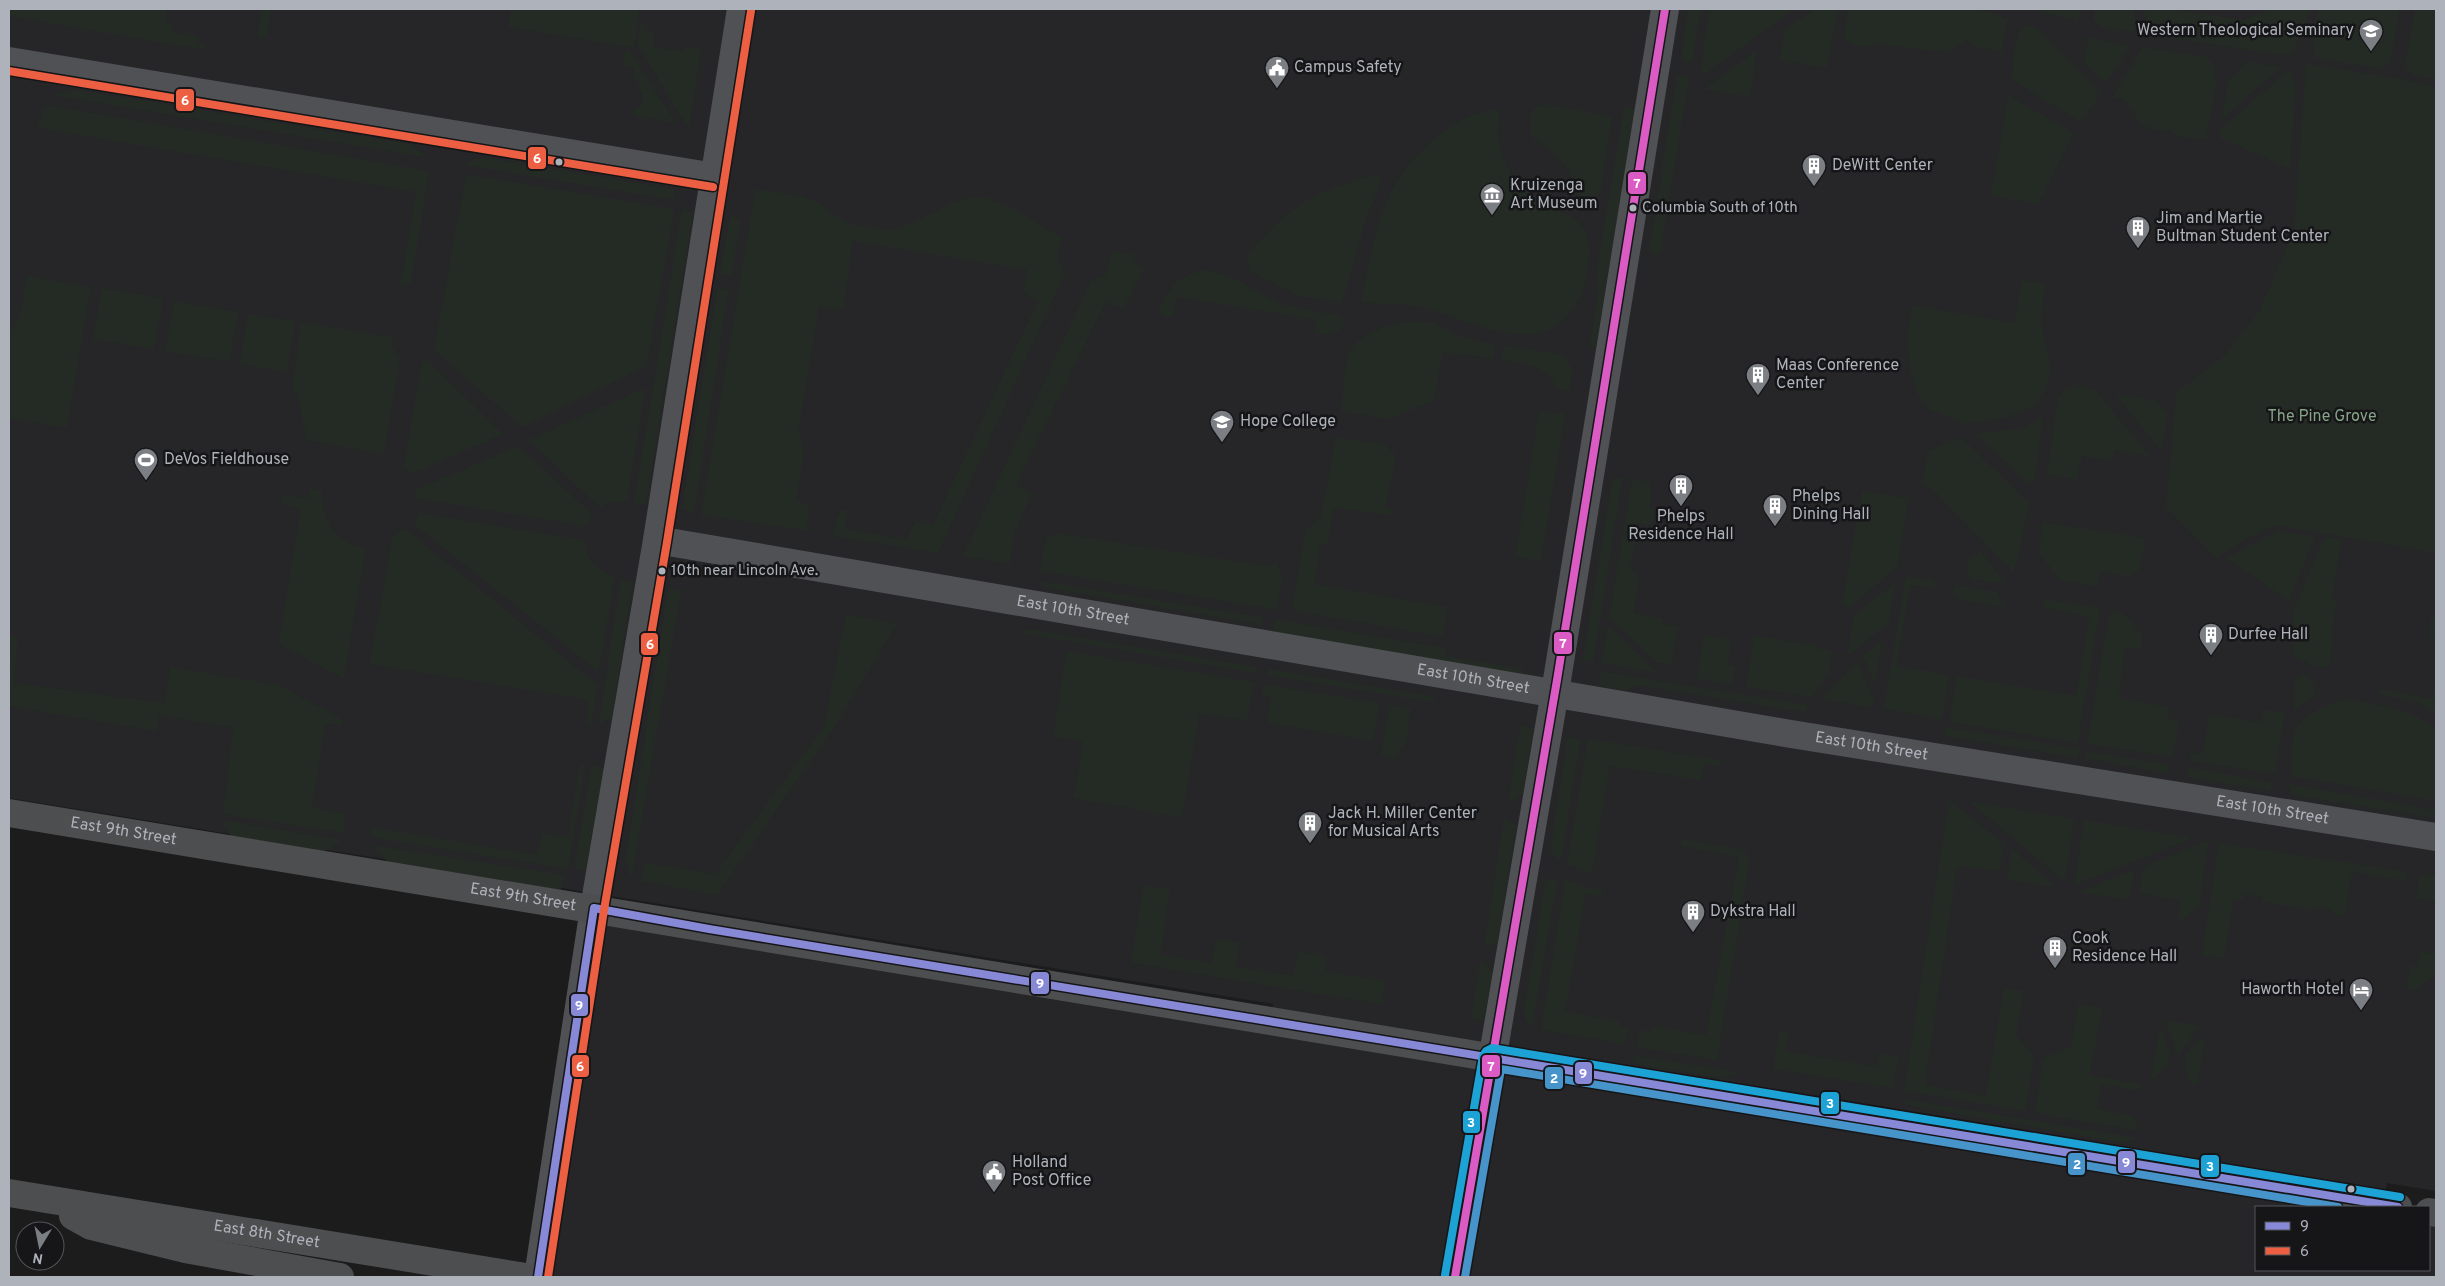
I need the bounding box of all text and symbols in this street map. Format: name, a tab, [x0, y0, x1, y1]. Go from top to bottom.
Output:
school or university icon: Western Theological Seminary	[2358, 18, 2384, 52]
place label: Western Theological Seminary	[2137, 21, 2354, 41]
public building icon: Campus Safety	[1264, 55, 1290, 89]
place label: Campus Safety	[1294, 58, 1402, 78]
line badge: 6	[175, 88, 195, 112]
text: 6	[181, 93, 189, 110]
line badge: 6	[527, 146, 547, 170]
text: 6	[533, 151, 541, 168]
building icon: DeWitt Center	[1801, 153, 1827, 187]
place label: DeWitt Center	[1832, 156, 1933, 176]
unlabelled marker	[554, 157, 564, 167]
line badge: 7	[1627, 171, 1647, 195]
place label: Kruizenga Art Museum	[1510, 176, 1598, 214]
text: 7	[1633, 176, 1641, 193]
museum icon: Kruizenga Art Museum	[1479, 182, 1505, 216]
place label: Columbia South of 10th	[1642, 199, 1798, 218]
marker: Columbia South of 10th	[1628, 203, 1638, 213]
place label: Jim and Martie Bultman Student Center	[2156, 209, 2329, 247]
building icon: Jim and Martie Bultman Student Center	[2125, 215, 2151, 249]
place label: Maas Conference Center	[1776, 356, 1899, 394]
building icon: Maas Conference Center	[1745, 362, 1771, 396]
park label: The Pine Grove	[2267, 407, 2377, 427]
school or university icon: Hope College	[1209, 409, 1235, 443]
place label: Hope College	[1240, 412, 1336, 432]
sports icon: DeVos Fieldhouse	[133, 447, 159, 481]
place label: DeVos Fieldhouse	[164, 450, 289, 470]
building icon: Phelps Residence Hall	[1668, 473, 1694, 507]
place label: Phelps Dining Hall	[1792, 487, 1870, 525]
building icon: Phelps Dining Hall	[1762, 493, 1788, 527]
place label: Phelps Residence Hall	[1628, 507, 1734, 545]
place label: 10th near Lincoln Ave.	[671, 562, 818, 581]
marker: 10th near Lincoln Ave.	[657, 566, 667, 576]
street label: East 10th Street	[1015, 592, 1131, 631]
building icon: Durfee Hall	[2198, 622, 2224, 656]
place label: Durfee Hall	[2228, 625, 2308, 645]
line badge: 7	[1553, 631, 1573, 655]
line badge: 6	[640, 632, 659, 656]
text: 7	[1559, 636, 1567, 653]
text: 6	[646, 637, 654, 654]
street label: East 10th Street	[1415, 660, 1531, 699]
street label: East 10th Street	[1814, 728, 1929, 766]
street label: East 10th Street	[2215, 792, 2330, 830]
place label: Jack H. Miller Center for Musical Arts	[1328, 804, 1477, 842]
building icon: Jack H. Miller Center for Musical Arts	[1297, 810, 1323, 844]
street label: East 9th Street	[69, 813, 178, 850]
street label: East 9th Street	[468, 879, 578, 916]
building icon: Dykstra Hall	[1680, 899, 1706, 933]
place label: Dykstra Hall	[1710, 902, 1796, 922]
place label: Cook Residence Hall	[2072, 929, 2177, 967]
building icon: Cook Residence Hall	[2042, 935, 2068, 969]
line badge: 9	[1030, 971, 1050, 995]
text: 9	[1036, 976, 1044, 993]
hotel icon: Haworth Hotel	[2348, 977, 2374, 1011]
place label: Haworth Hotel	[2241, 980, 2344, 1000]
line badge: 9	[570, 993, 589, 1017]
text: 9	[575, 998, 583, 1015]
line badge: 6	[571, 1054, 590, 1078]
line badge: 7	[1481, 1054, 1501, 1078]
text: 6	[576, 1059, 584, 1076]
text: 7	[1487, 1059, 1495, 1076]
line badge: 9	[1574, 1061, 1593, 1085]
line badge: 2	[1544, 1066, 1564, 1090]
text: 9	[1579, 1066, 1587, 1083]
text: 2	[1550, 1071, 1558, 1088]
line badge: 3	[1820, 1091, 1840, 1115]
text: 3	[1826, 1096, 1834, 1113]
line badge: 3	[1462, 1110, 1481, 1134]
text: 3	[1467, 1115, 1475, 1132]
line badge: 9	[2117, 1150, 2136, 1174]
line badge: 2	[2067, 1152, 2086, 1176]
place label: Holland Post Office	[1012, 1153, 1091, 1191]
line badge: 3	[2200, 1154, 2220, 1178]
text: 9	[2122, 1155, 2130, 1172]
text: 2	[2073, 1157, 2081, 1174]
public building icon: Holland Post Office	[981, 1159, 1007, 1193]
text: 3	[2206, 1159, 2214, 1176]
unlabelled marker	[2346, 1184, 2356, 1194]
legend	[2255, 1206, 2430, 1271]
street label: East 8th Street	[212, 1216, 321, 1253]
text: 9	[2300, 1218, 2309, 1237]
north arrow	[15, 1221, 65, 1271]
text: 6	[2300, 1243, 2309, 1262]
text: N	[32, 1248, 44, 1267]

